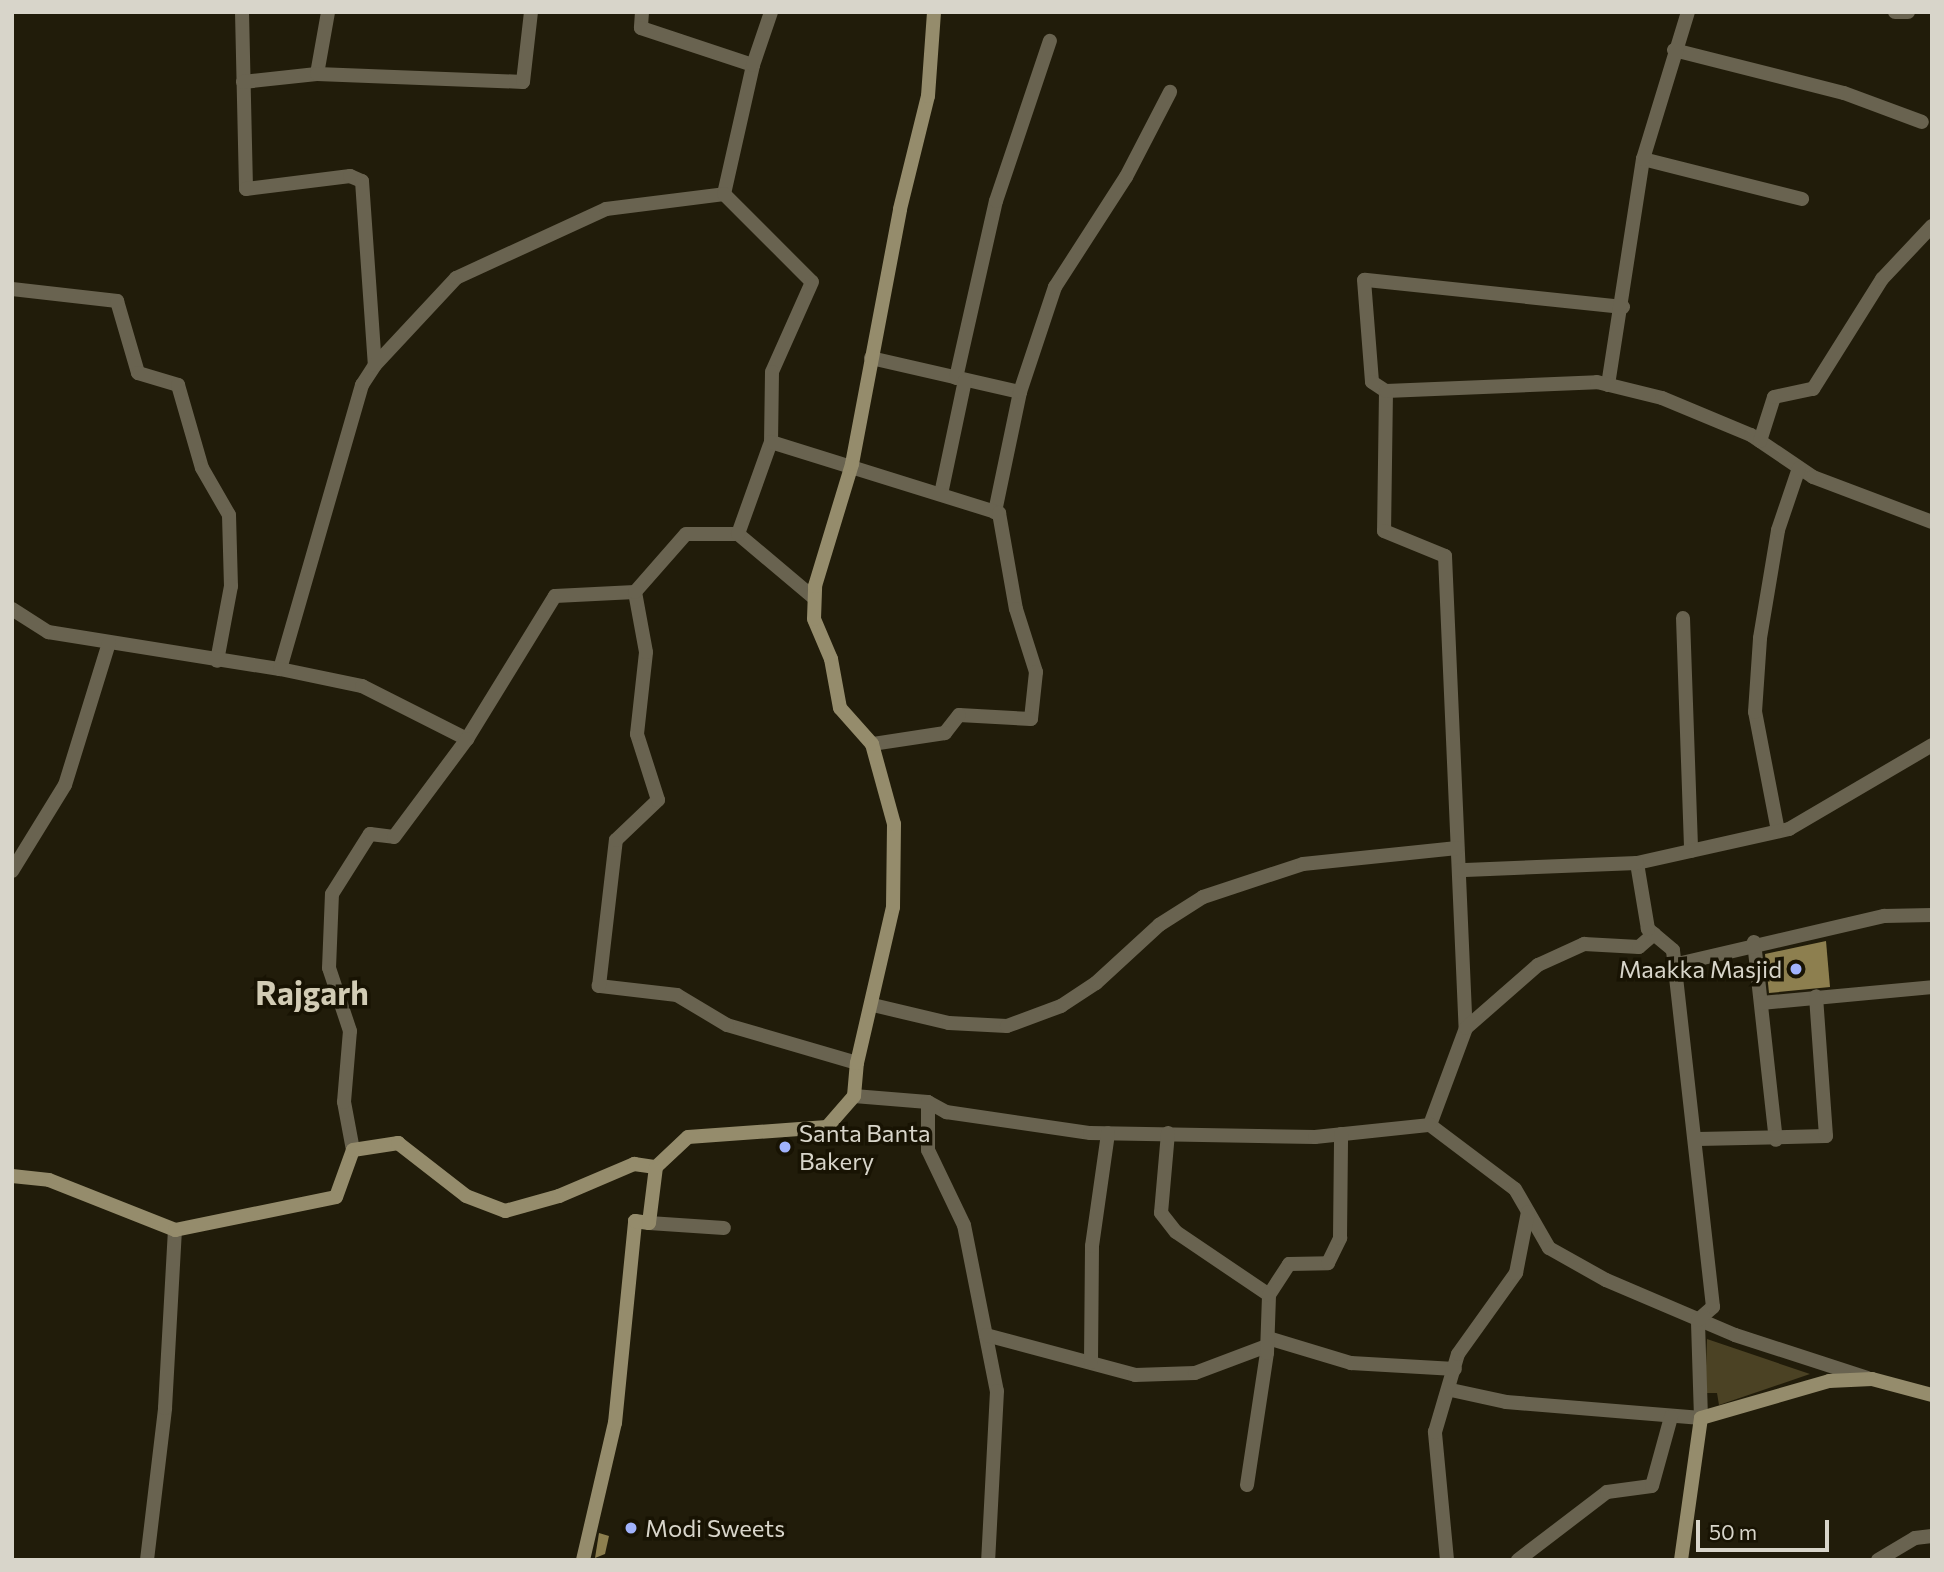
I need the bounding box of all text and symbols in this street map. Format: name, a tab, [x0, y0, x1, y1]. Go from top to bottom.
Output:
place label: Maakka Masjid	[1619, 955, 1782, 983]
marker: Maakka Masjid	[1788, 961, 1804, 977]
district label: Rajgarh	[255, 973, 369, 1011]
place label: Santa Banta Bakery	[799, 1119, 931, 1175]
marker: Santa Banta Bakery	[777, 1139, 793, 1155]
scale bar	[1699, 1506, 1832, 1550]
place label: Modi Sweets	[645, 1514, 785, 1542]
text: 50 m	[1709, 1519, 1757, 1544]
marker: Modi Sweets	[623, 1520, 639, 1536]

